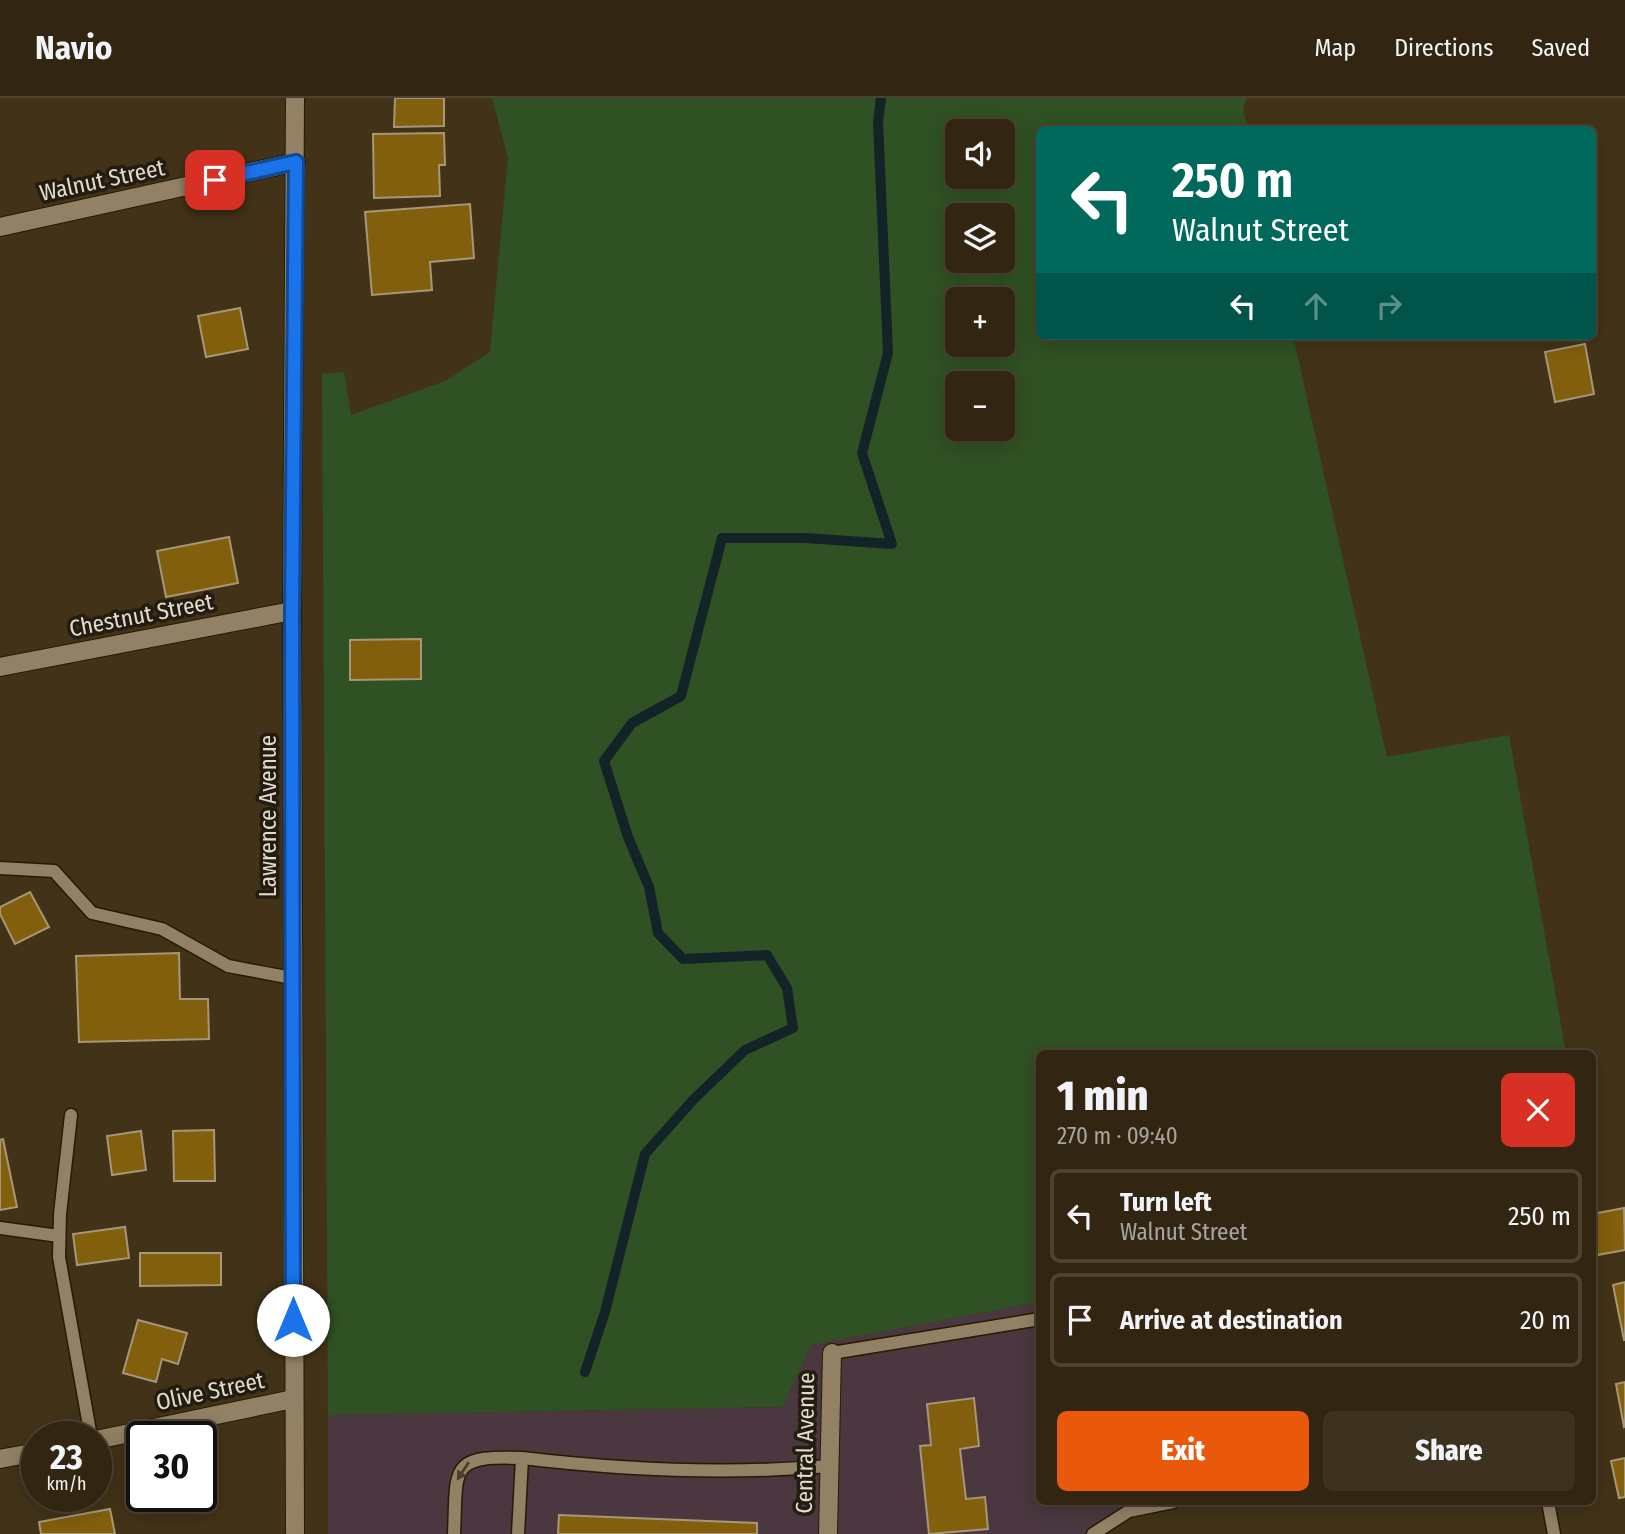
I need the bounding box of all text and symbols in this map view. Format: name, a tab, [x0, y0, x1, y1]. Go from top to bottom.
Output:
text: Navio	[35, 28, 112, 68]
text: Map	[1315, 34, 1356, 62]
text: Directions	[1394, 34, 1493, 62]
text: Saved	[1531, 34, 1590, 62]
map controls	[945, 119, 1015, 441]
button: sound	[945, 119, 1015, 189]
pin	[185, 150, 245, 210]
text: 250 m	[1172, 151, 1293, 210]
street label: Walnut Street	[37, 153, 168, 207]
icon: left	[1057, 154, 1148, 245]
icon: arrive	[196, 161, 234, 199]
button: layers	[945, 203, 1015, 273]
text: Walnut Street	[1172, 211, 1349, 249]
button: +	[945, 287, 1015, 357]
icon: left	[1224, 287, 1262, 325]
icon: ahead	[1297, 287, 1335, 325]
icon: right	[1370, 287, 1408, 325]
button: −	[945, 371, 1015, 441]
street label: Chestnut Street	[67, 587, 216, 643]
street label: Lawrence Avenue	[254, 735, 282, 897]
text: 1 min	[1057, 1071, 1148, 1121]
button: close	[1501, 1073, 1575, 1147]
text: 270 m · 09:40	[1057, 1122, 1178, 1150]
text: Turn left	[1120, 1187, 1212, 1218]
icon: left	[1061, 1197, 1099, 1235]
text: 250 m	[1508, 1201, 1571, 1232]
text: Walnut Street	[1120, 1218, 1247, 1246]
position arrow	[256, 1283, 330, 1357]
icon: arrive	[1061, 1301, 1099, 1339]
text: Arrive at destination	[1120, 1305, 1343, 1336]
text: 20 m	[1520, 1305, 1571, 1336]
street label: Olive Street	[153, 1366, 267, 1416]
street label: Central Avenue	[790, 1372, 820, 1514]
button: Exit	[1057, 1411, 1309, 1491]
button: Share	[1323, 1411, 1575, 1491]
speed limit sign: 30	[126, 1421, 217, 1512]
text: 23	[50, 1436, 83, 1478]
one-way arrow	[457, 1461, 470, 1481]
text: km/h	[46, 1473, 87, 1495]

